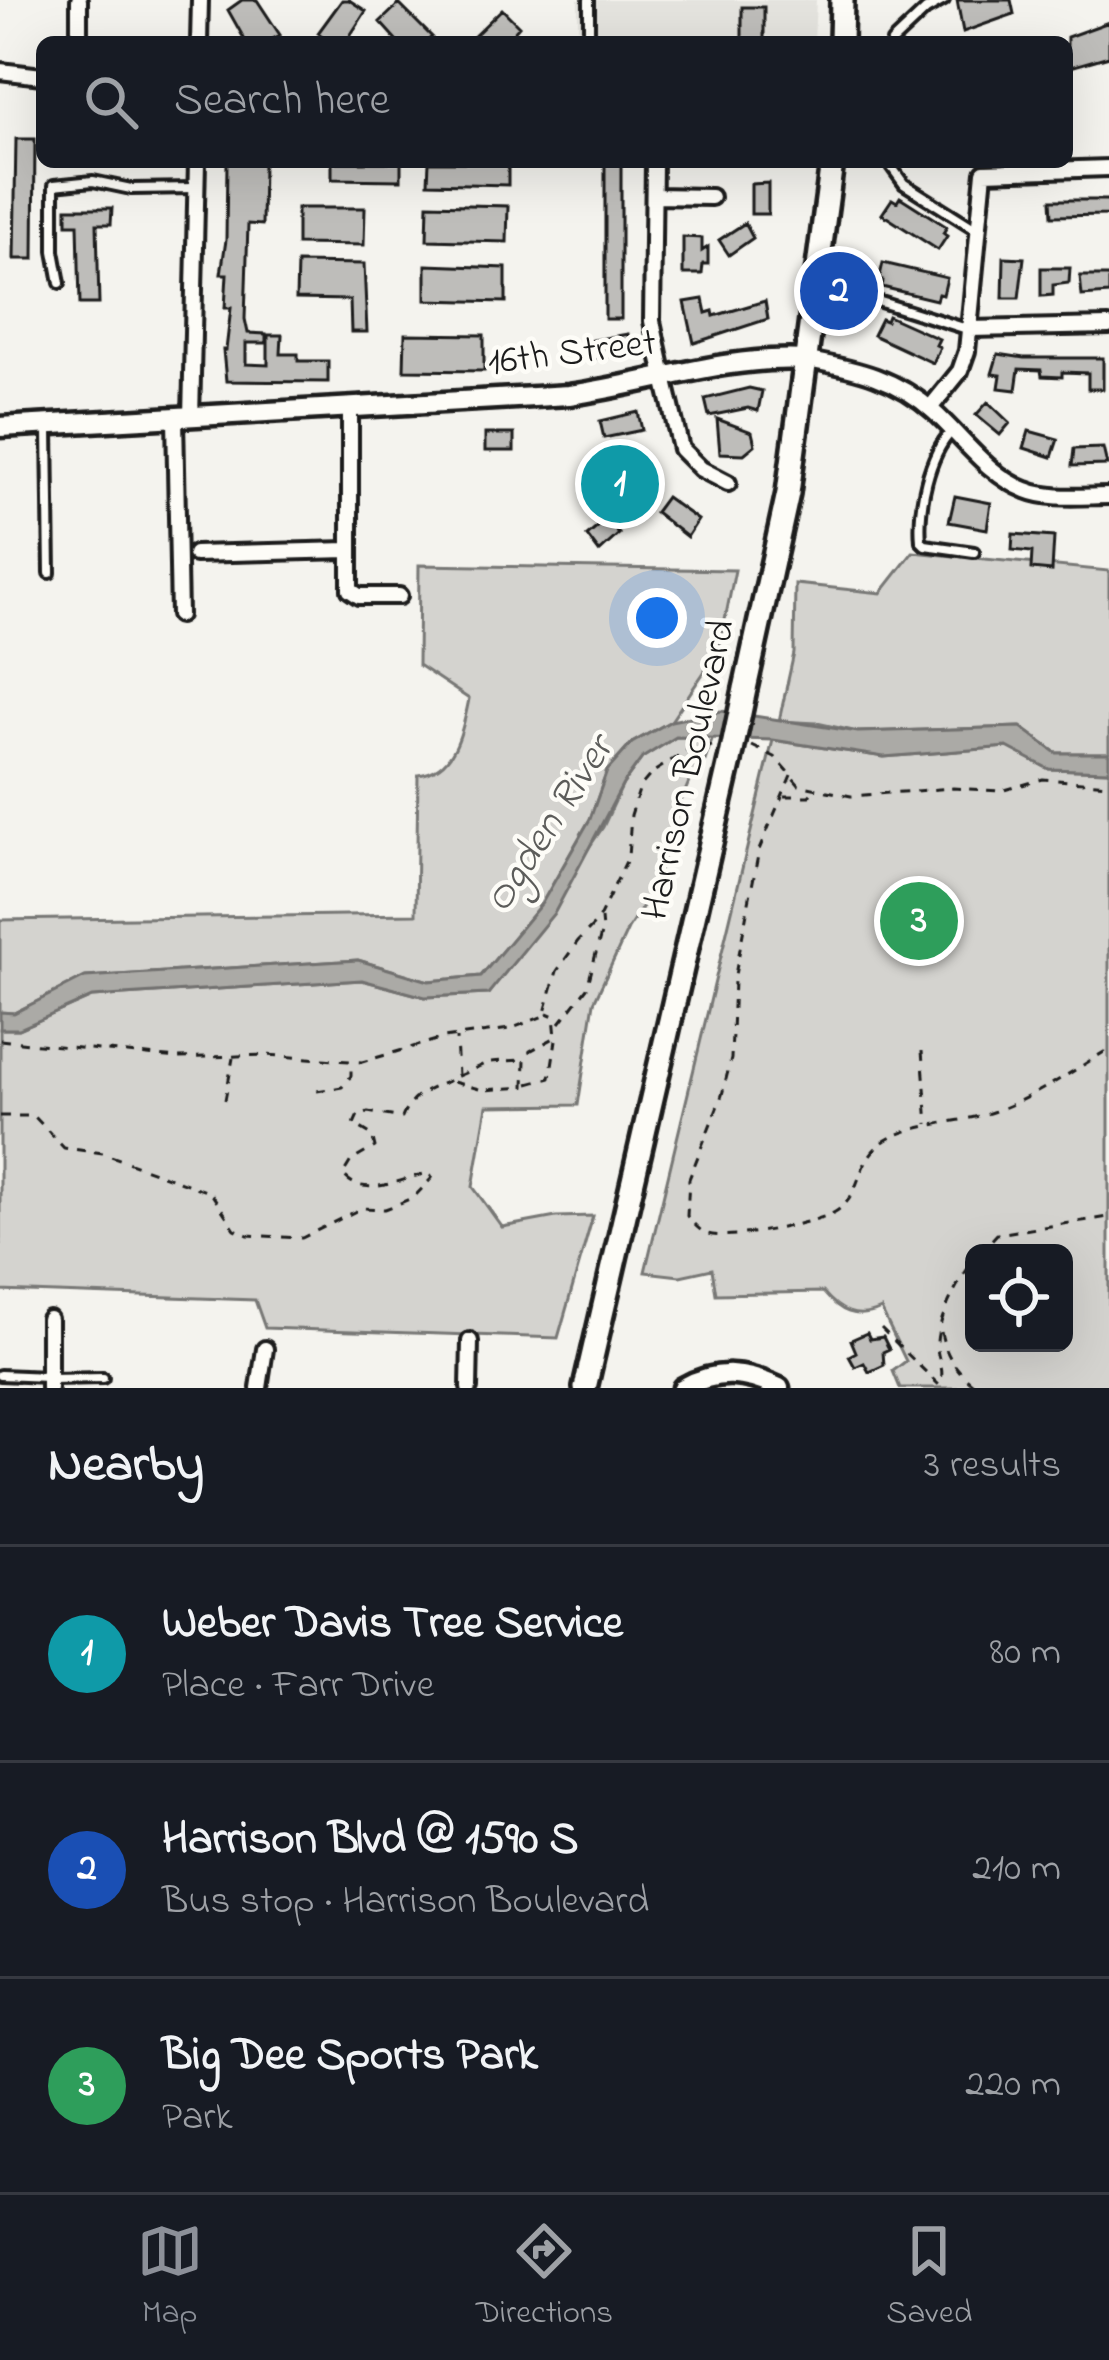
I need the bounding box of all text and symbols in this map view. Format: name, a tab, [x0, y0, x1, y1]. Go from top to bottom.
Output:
search box	[36, 36, 1073, 168]
icon: search	[78, 69, 144, 135]
text: Search here	[174, 69, 390, 135]
pin: 2	[800, 246, 878, 336]
street label: 16th Street	[485, 315, 659, 393]
pin: 1	[581, 439, 659, 529]
your location	[627, 588, 687, 648]
street label: Harrison Boulevard	[628, 614, 752, 926]
water label: Ogden River	[470, 720, 634, 926]
pin: 3	[880, 876, 958, 966]
map controls	[965, 1244, 1073, 1352]
button: locate	[965, 1244, 1073, 1352]
text: Nearby	[48, 1429, 204, 1504]
text: 3 results	[924, 1438, 1061, 1495]
text: Weber Davis Tree Service	[162, 1592, 623, 1658]
text: 1	[81, 1625, 93, 1682]
text: 80 m	[990, 1625, 1061, 1682]
text: Place · Farr Drive	[162, 1658, 434, 1715]
text: Harrison Blvd @ 1590 S	[162, 1808, 578, 1874]
text: 2	[77, 1841, 97, 1898]
text: 210 m	[972, 1841, 1061, 1898]
text: Bus stop · Harrison Boulevard	[162, 1874, 649, 1931]
text: Big Dee Sports Park	[162, 2024, 538, 2090]
text: 3	[79, 2057, 95, 2114]
text: 220 m	[965, 2057, 1061, 2114]
text: Park	[162, 2090, 232, 2147]
tab: Map	[137, 2218, 203, 2338]
tab: Directions	[476, 2218, 613, 2338]
tab: Saved	[886, 2218, 972, 2338]

